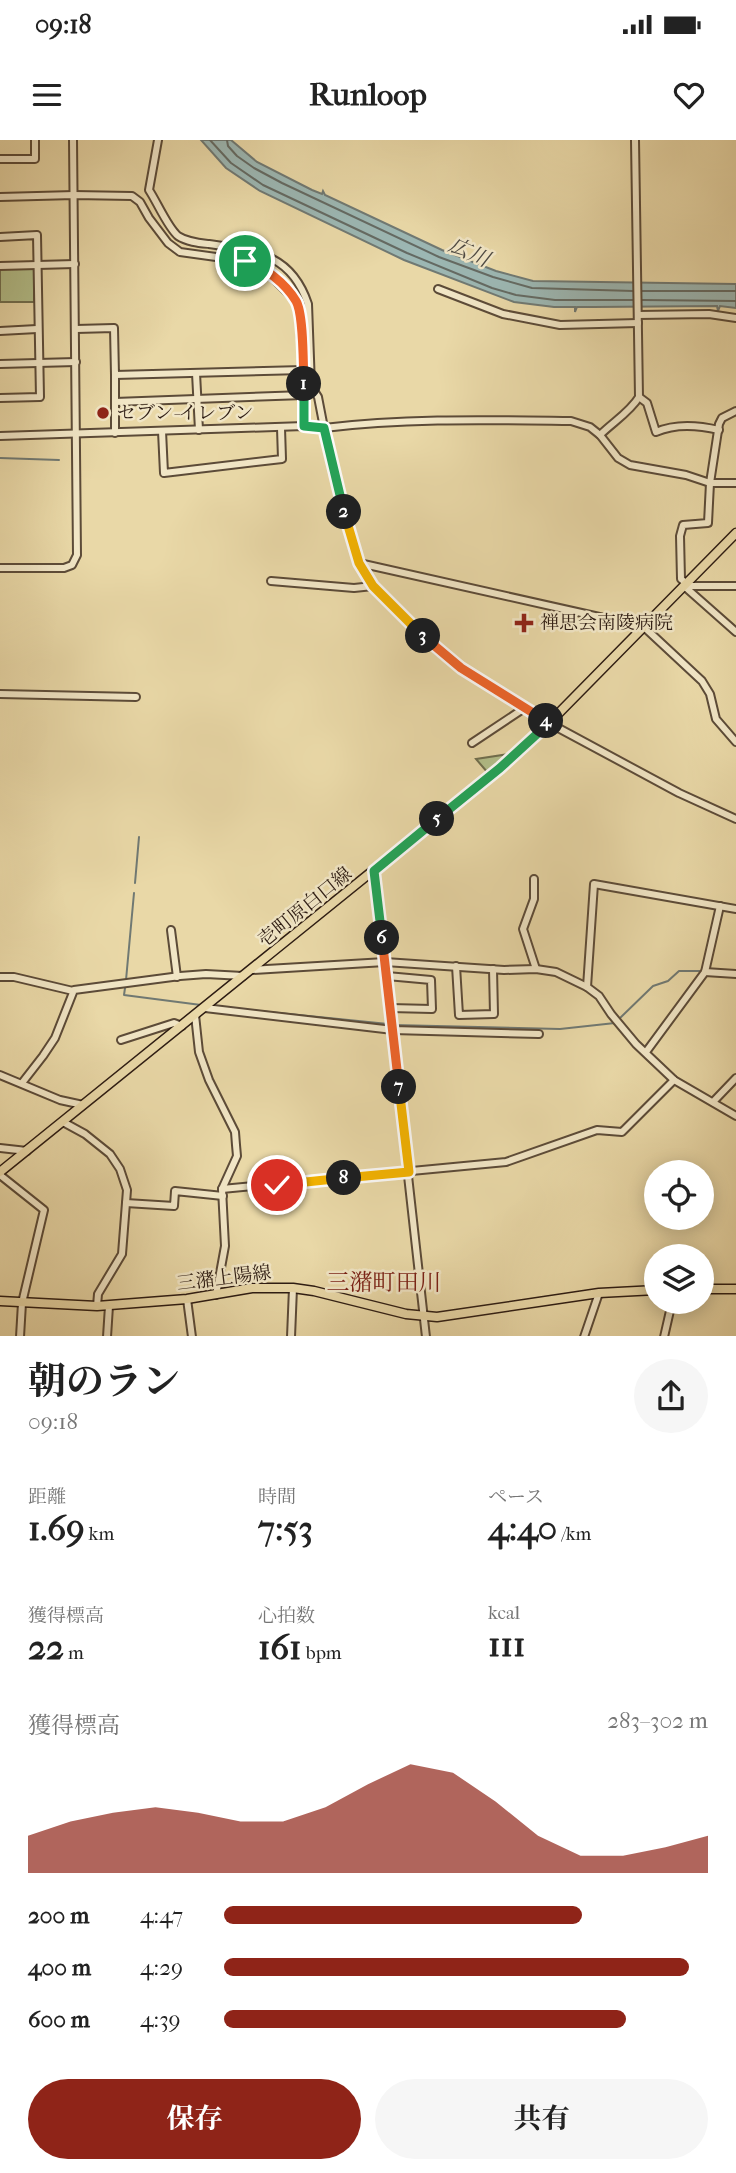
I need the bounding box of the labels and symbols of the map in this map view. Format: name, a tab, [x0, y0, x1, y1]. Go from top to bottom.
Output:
pin	[215, 231, 275, 291]
water label: 広川	[445, 232, 495, 272]
pin: 1	[286, 366, 322, 402]
place label: セブン-イレブン	[117, 402, 253, 424]
marker: セブン-イレブン	[95, 405, 111, 421]
pin: 2	[326, 494, 362, 530]
place label: 禅思会南陵病院	[540, 612, 673, 634]
marker: 禅思会南陵病院	[514, 613, 534, 633]
pin: 3	[406, 618, 440, 654]
pin: 4	[528, 704, 564, 738]
pin: 5	[420, 802, 454, 836]
street label: 壱町原白口線	[254, 863, 356, 951]
pin: 6	[364, 920, 400, 956]
pin: 7	[382, 1070, 416, 1104]
pin	[247, 1155, 307, 1215]
pin: 8	[326, 1160, 362, 1196]
street label: 三潴上陽線	[176, 1261, 272, 1295]
district label: 三潴町田川	[327, 1269, 442, 1296]

